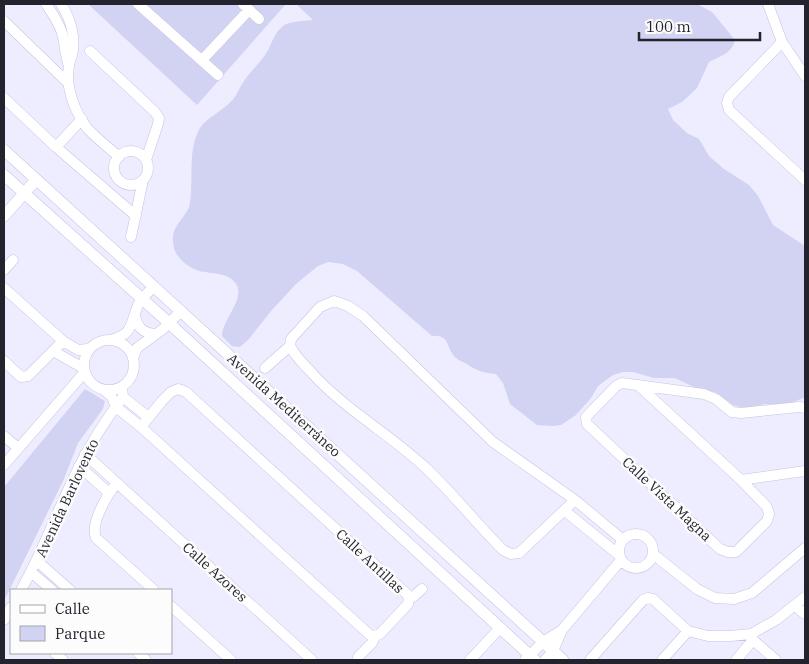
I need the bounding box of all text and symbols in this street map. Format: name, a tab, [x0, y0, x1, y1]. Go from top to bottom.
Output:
scale bar	[639, 10, 760, 42]
text: 100 m	[646, 17, 691, 36]
street label: Avenida Mediterráneo	[224, 349, 345, 461]
street label: Avenida Barlovento	[32, 436, 102, 560]
street label: Calle Vista Magna	[619, 453, 716, 545]
street label: Calle Antillas	[332, 525, 408, 597]
street label: Calle Azores	[179, 538, 251, 606]
legend	[10, 589, 172, 654]
text: Calle	[55, 599, 90, 618]
text: Parque	[55, 624, 105, 643]

